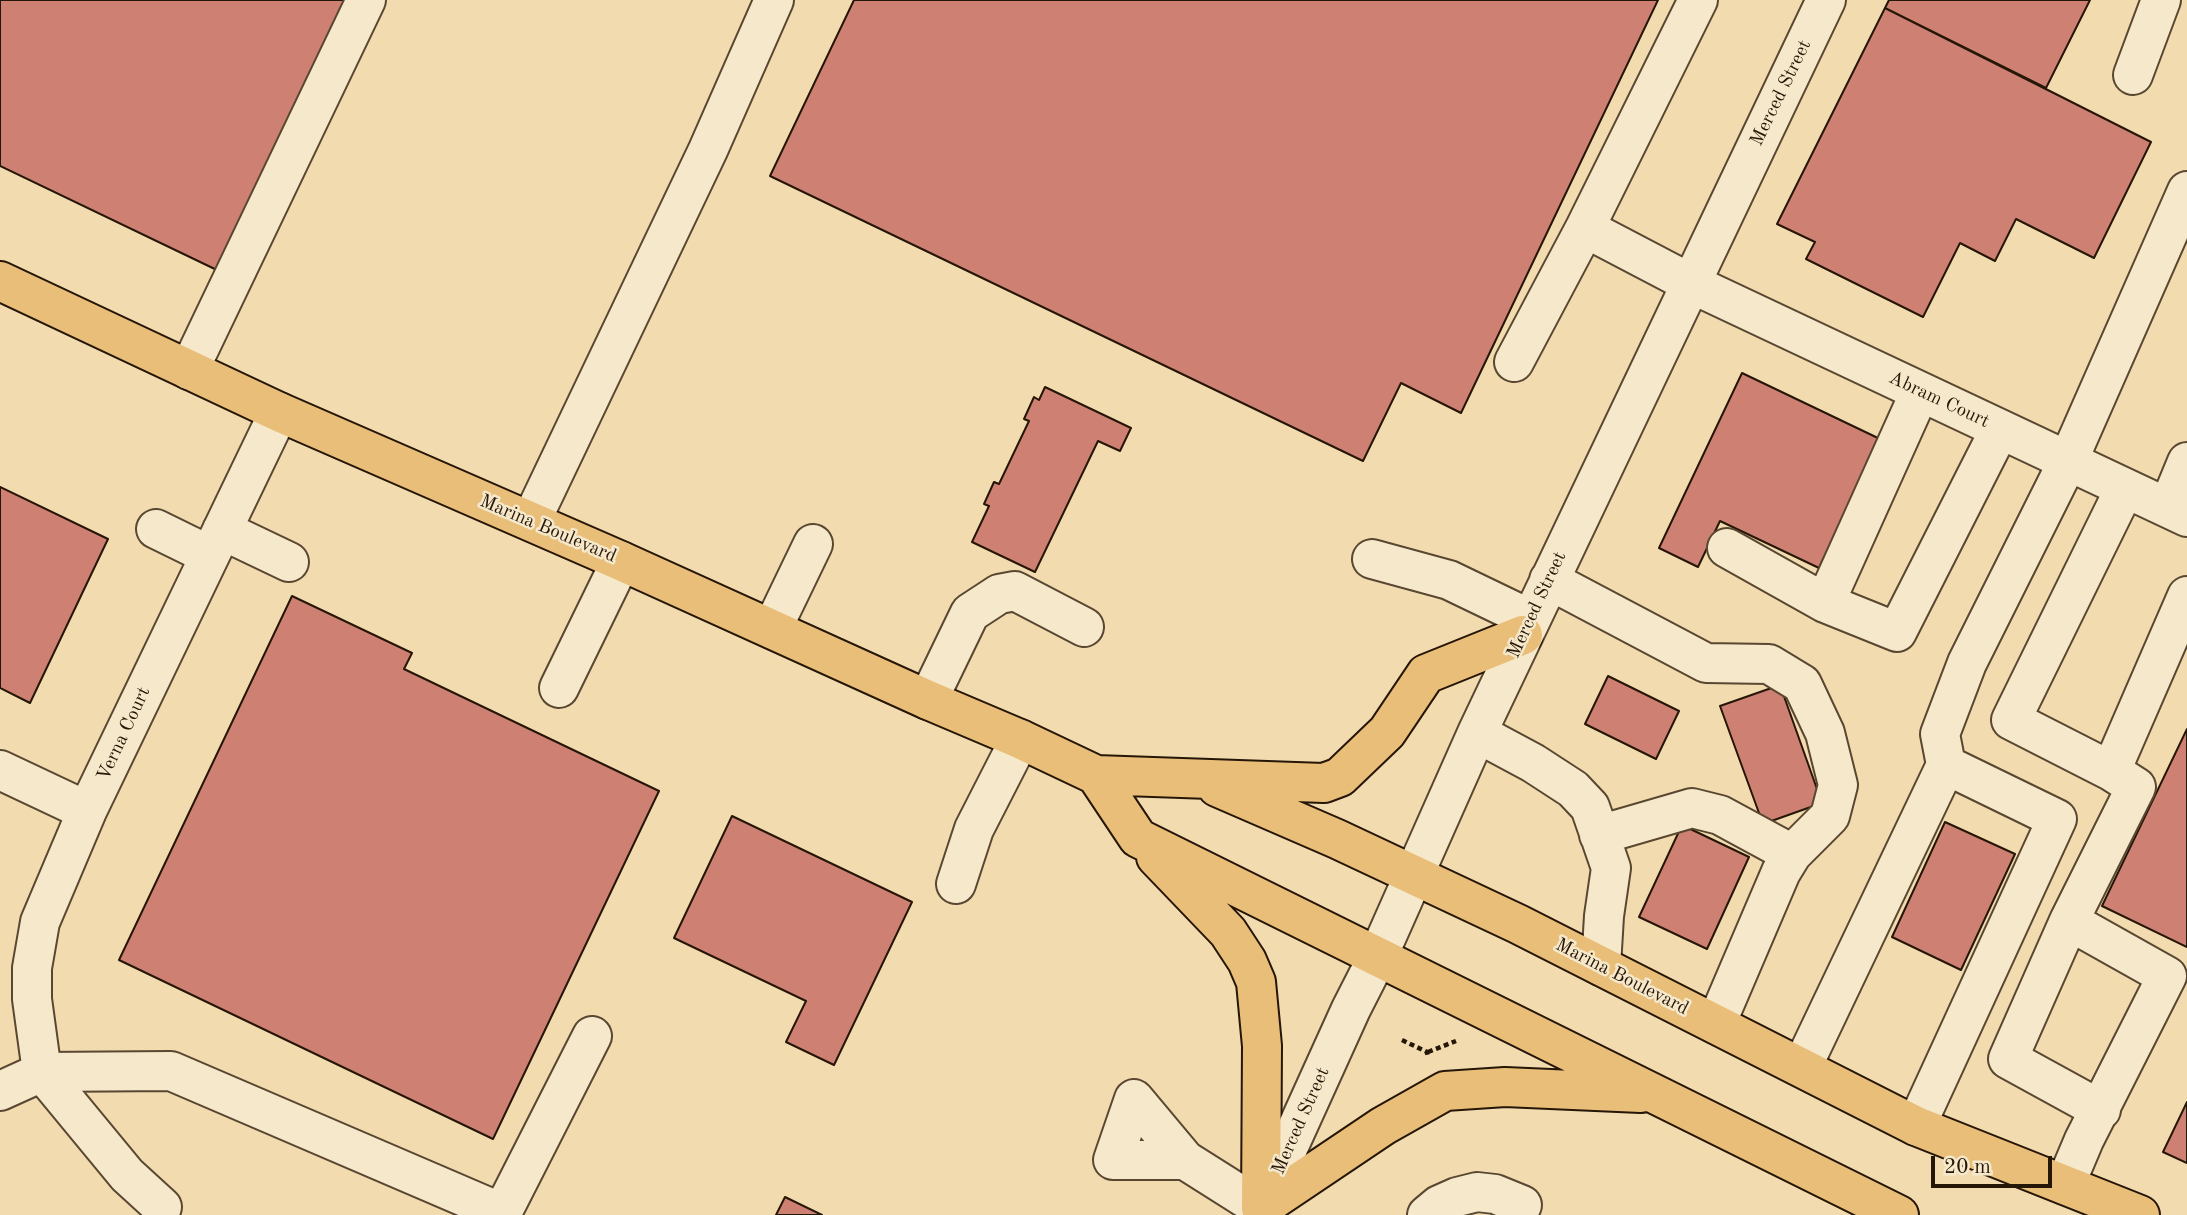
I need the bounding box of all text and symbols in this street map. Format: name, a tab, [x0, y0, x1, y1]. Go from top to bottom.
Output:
street label: Merced Street	[1746, 36, 1816, 150]
street label: Abram Court	[1885, 367, 1993, 433]
street label: Marina Boulevard	[476, 490, 620, 568]
street label: Merced Street	[1502, 548, 1572, 662]
street label: Verna Court	[92, 683, 156, 785]
street label: Marina Boulevard	[1552, 934, 1692, 1020]
street label: Merced Street	[1267, 1064, 1335, 1178]
scale bar	[1935, 1142, 2056, 1186]
text: 20 m	[1944, 1157, 1991, 1178]

